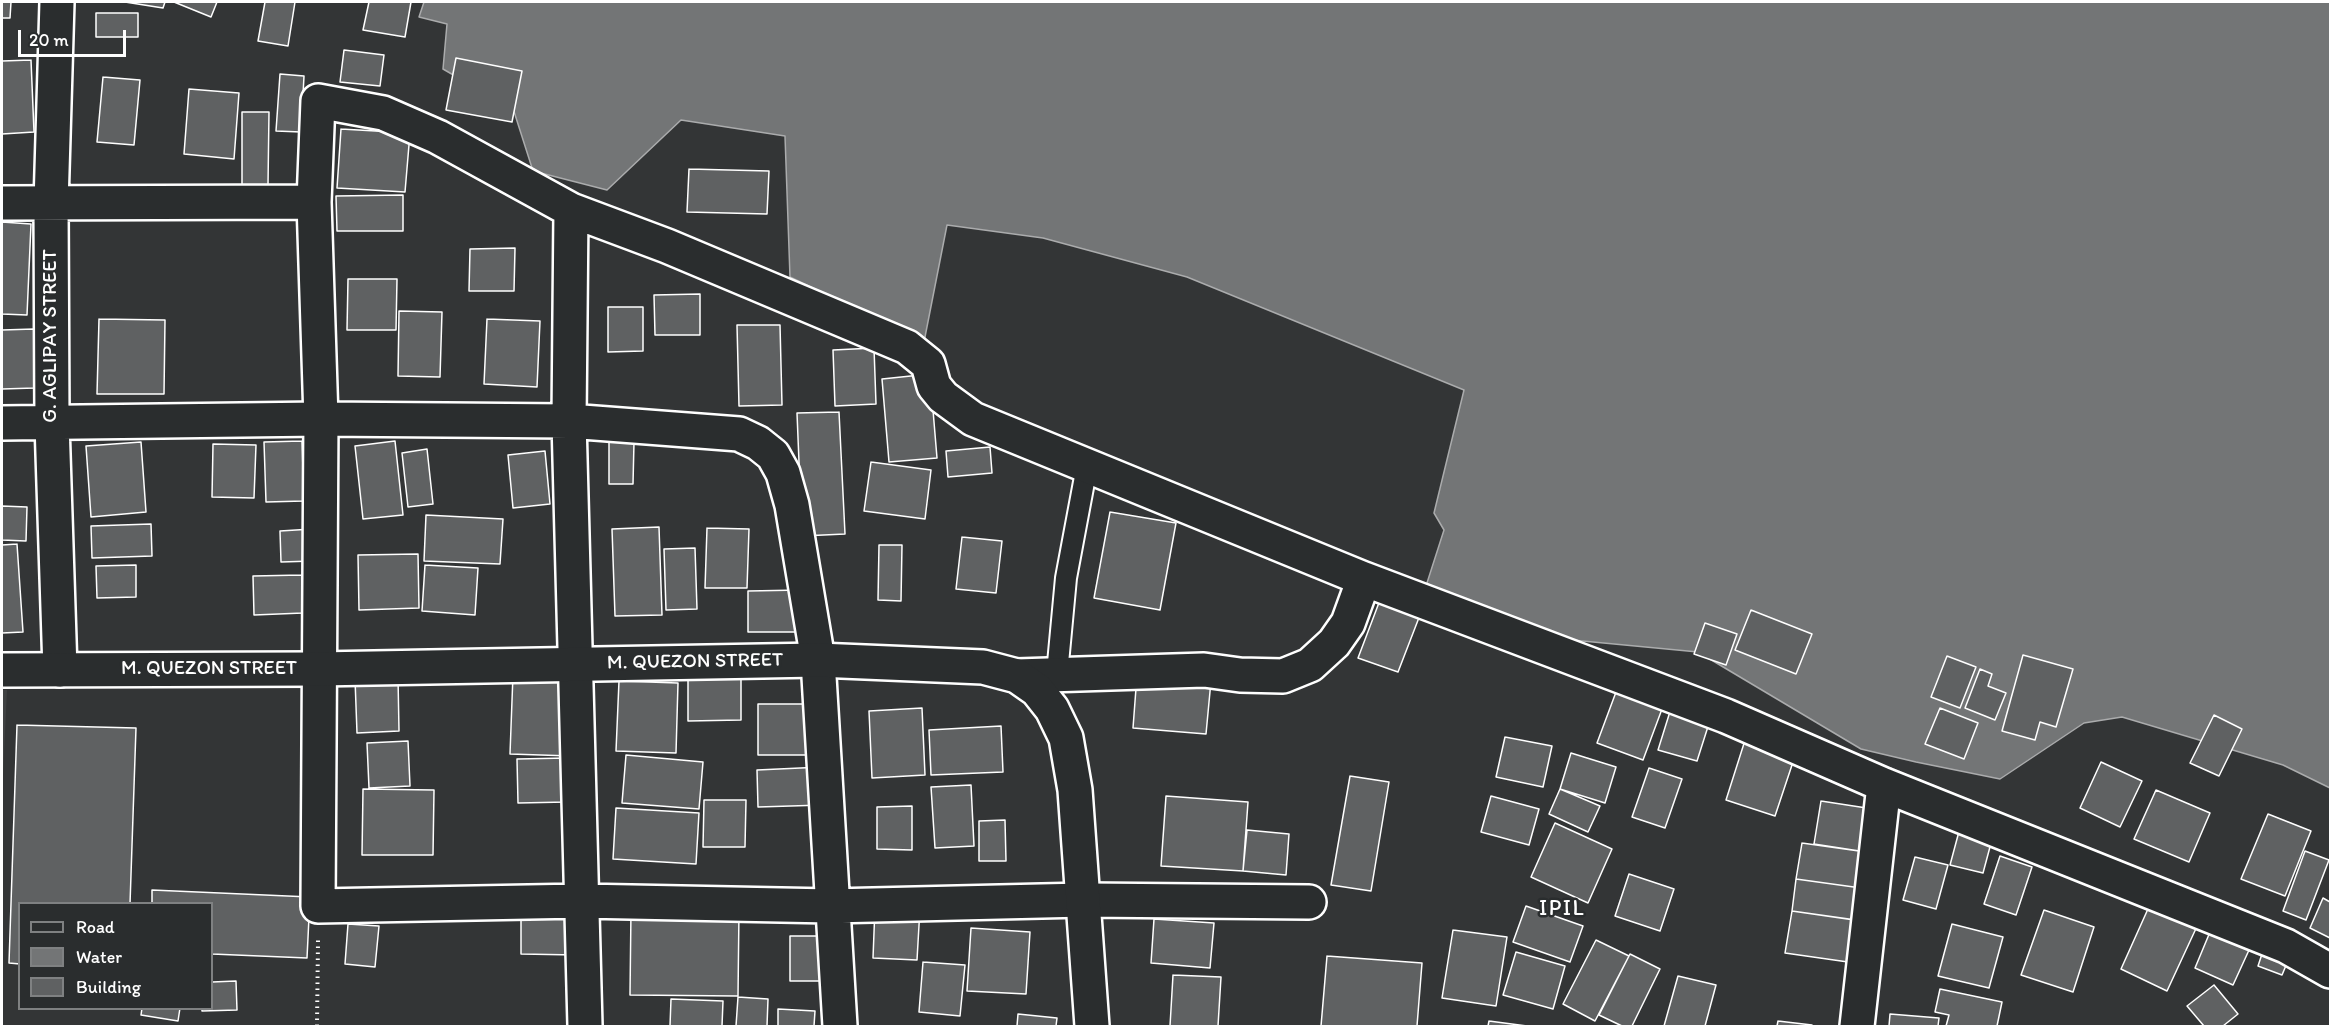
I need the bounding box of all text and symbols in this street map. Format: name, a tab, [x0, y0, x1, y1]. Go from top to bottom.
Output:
scale bar	[21, 18, 129, 56]
text: 20 m	[29, 29, 69, 51]
street label: G. AGLIPAY STREET	[39, 249, 63, 423]
street label: M. QUEZON STREET	[607, 648, 783, 676]
street label: M. QUEZON STREET	[121, 657, 297, 681]
district label: IPIL	[1540, 896, 1584, 922]
legend	[18, 902, 213, 1010]
text: Road	[76, 916, 115, 938]
text: Water	[76, 946, 122, 968]
text: Building	[76, 976, 141, 998]

